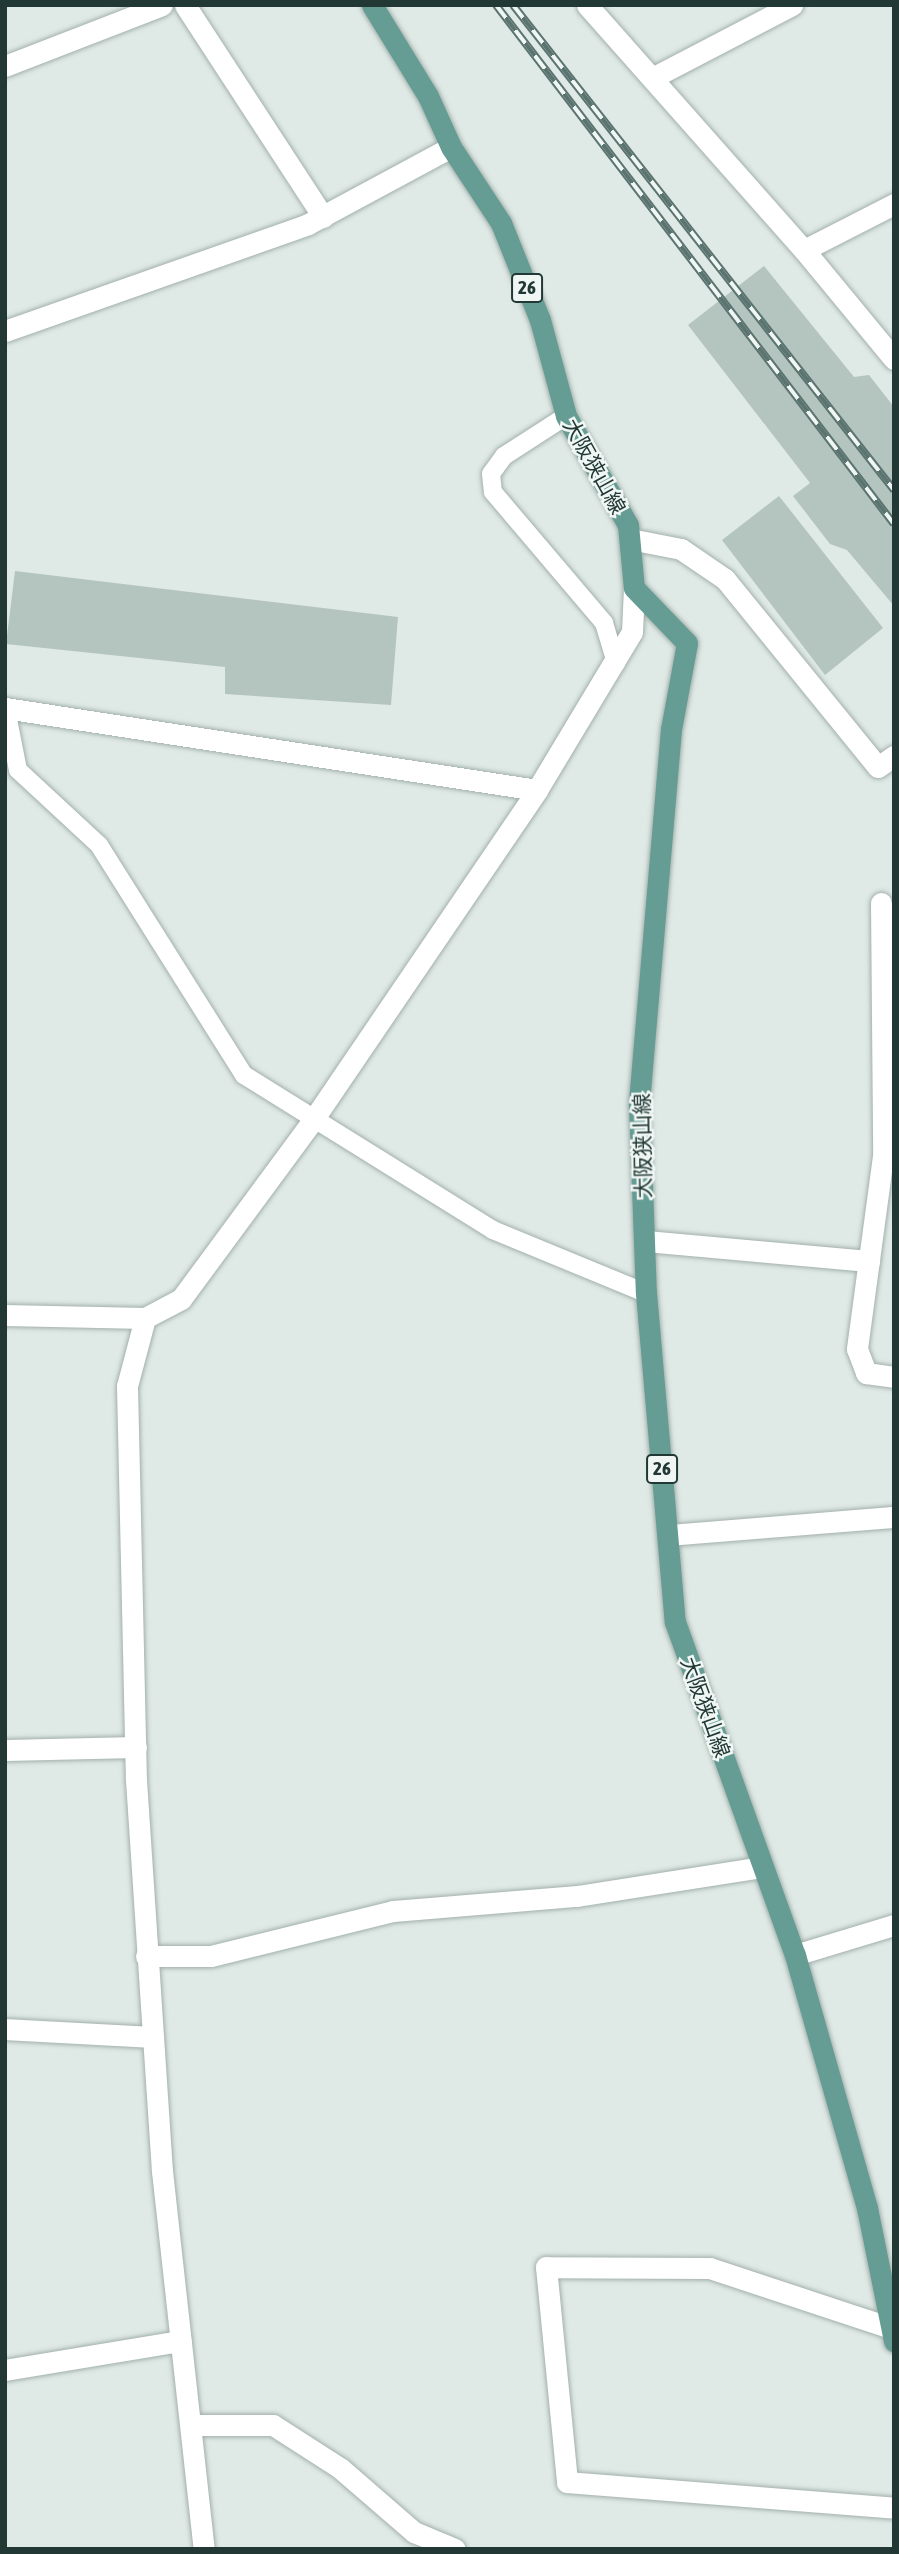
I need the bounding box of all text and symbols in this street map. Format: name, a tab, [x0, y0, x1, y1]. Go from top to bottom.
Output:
road number: 26	[510, 272, 544, 304]
street label: 大阪狭山線	[559, 414, 631, 518]
street label: 大阪狭山線	[628, 1093, 656, 1199]
road number: 26	[644, 1454, 680, 1484]
street label: 大阪狭山線	[676, 1653, 736, 1761]

